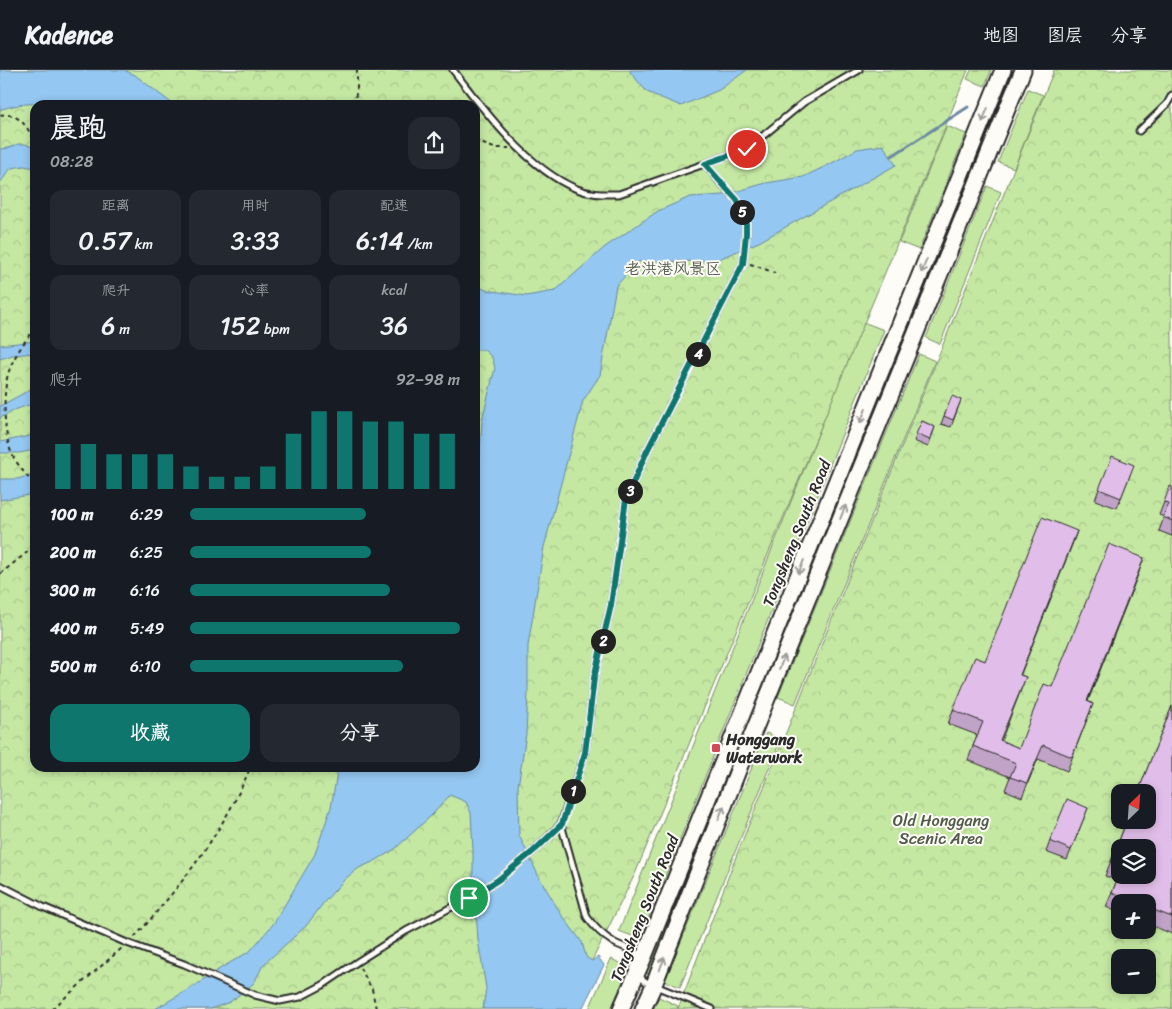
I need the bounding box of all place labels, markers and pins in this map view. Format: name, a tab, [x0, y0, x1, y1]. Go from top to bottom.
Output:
pin	[726, 128, 768, 170]
pin: 5	[730, 200, 754, 224]
pin: 4	[686, 342, 710, 366]
pin: 3	[618, 478, 642, 504]
pin: 2	[590, 628, 616, 654]
place label: Honggang Waterwork	[725, 725, 803, 772]
marker: Honggang Waterwork	[710, 742, 722, 754]
pin: 1	[560, 778, 586, 804]
pin	[448, 877, 490, 919]

